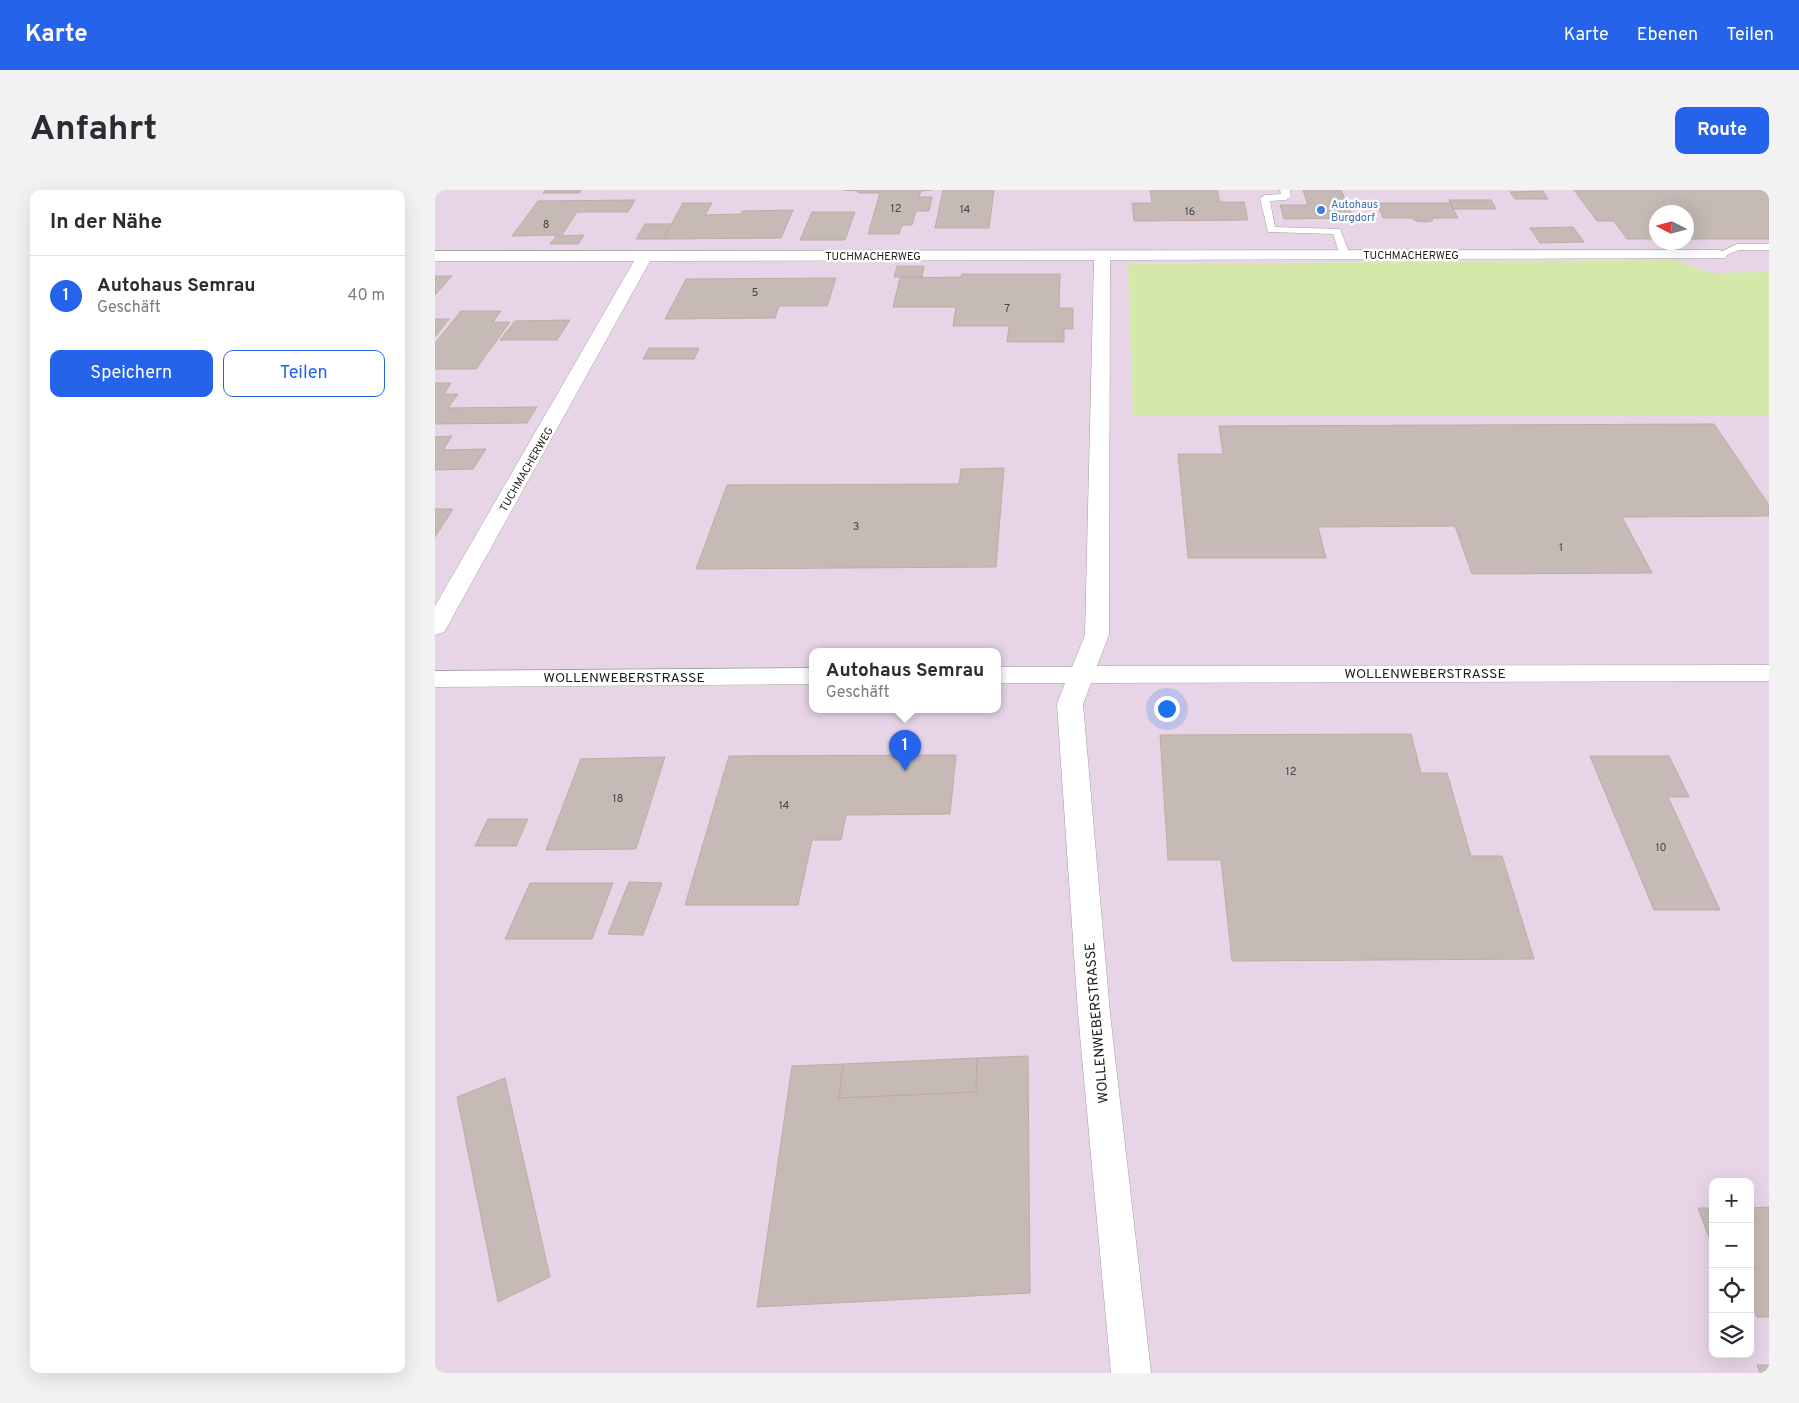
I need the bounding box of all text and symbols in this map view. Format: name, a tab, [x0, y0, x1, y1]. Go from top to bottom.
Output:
text: Karte	[25, 20, 88, 50]
text: Karte	[1564, 24, 1609, 47]
text: Ebenen	[1637, 24, 1698, 47]
text: Teilen	[1726, 24, 1774, 47]
button: Route	[1675, 107, 1769, 154]
text: Anfahrt	[30, 108, 157, 152]
place label: Autohaus Burgdorf	[1331, 198, 1378, 225]
house number: 12	[891, 202, 901, 216]
house number: 14	[960, 203, 971, 217]
marker: Autohaus Burgdorf	[1315, 204, 1327, 216]
house number: 16	[1185, 205, 1195, 219]
north arrow	[1649, 205, 1694, 250]
text: In der Nähe	[50, 209, 162, 236]
house number: 8	[543, 218, 549, 232]
street label: TUCHMACHERWEG	[1363, 249, 1459, 263]
street label: TUCHMACHERWEG	[825, 250, 921, 264]
text: Autohaus Semrau	[97, 274, 256, 298]
text: 1	[63, 286, 69, 306]
text: 40 m	[347, 286, 385, 306]
house number: 5	[752, 286, 759, 300]
text: Geschäft	[97, 298, 161, 318]
house number: 7	[1004, 302, 1010, 316]
button: Speichern	[50, 350, 213, 397]
button: Teilen	[223, 350, 385, 397]
street label: TUCHMACHERWEG	[497, 425, 557, 514]
house number: 3	[853, 520, 859, 534]
house number: 1	[1559, 541, 1563, 555]
popup	[809, 648, 1001, 713]
text: Autohaus Semrau	[826, 659, 984, 683]
street label: WOLLENWEBERSTRASSE	[1344, 666, 1506, 683]
street label: WOLLENWEBERSTRASSE	[543, 670, 705, 687]
text: Geschäft	[826, 683, 889, 703]
your location	[1154, 696, 1180, 722]
pin: 1	[889, 730, 921, 771]
house number: 12	[1286, 765, 1296, 779]
house number: 18	[613, 792, 623, 806]
house number: 14	[779, 799, 790, 813]
house number: 10	[1655, 841, 1667, 855]
street label: WOLLENWEBERSTRASSE	[1082, 942, 1113, 1104]
map controls	[1709, 1178, 1754, 1358]
button: +	[1709, 1178, 1754, 1223]
button: −	[1709, 1223, 1754, 1268]
button: locate	[1709, 1268, 1754, 1313]
button: layers	[1709, 1313, 1754, 1358]

